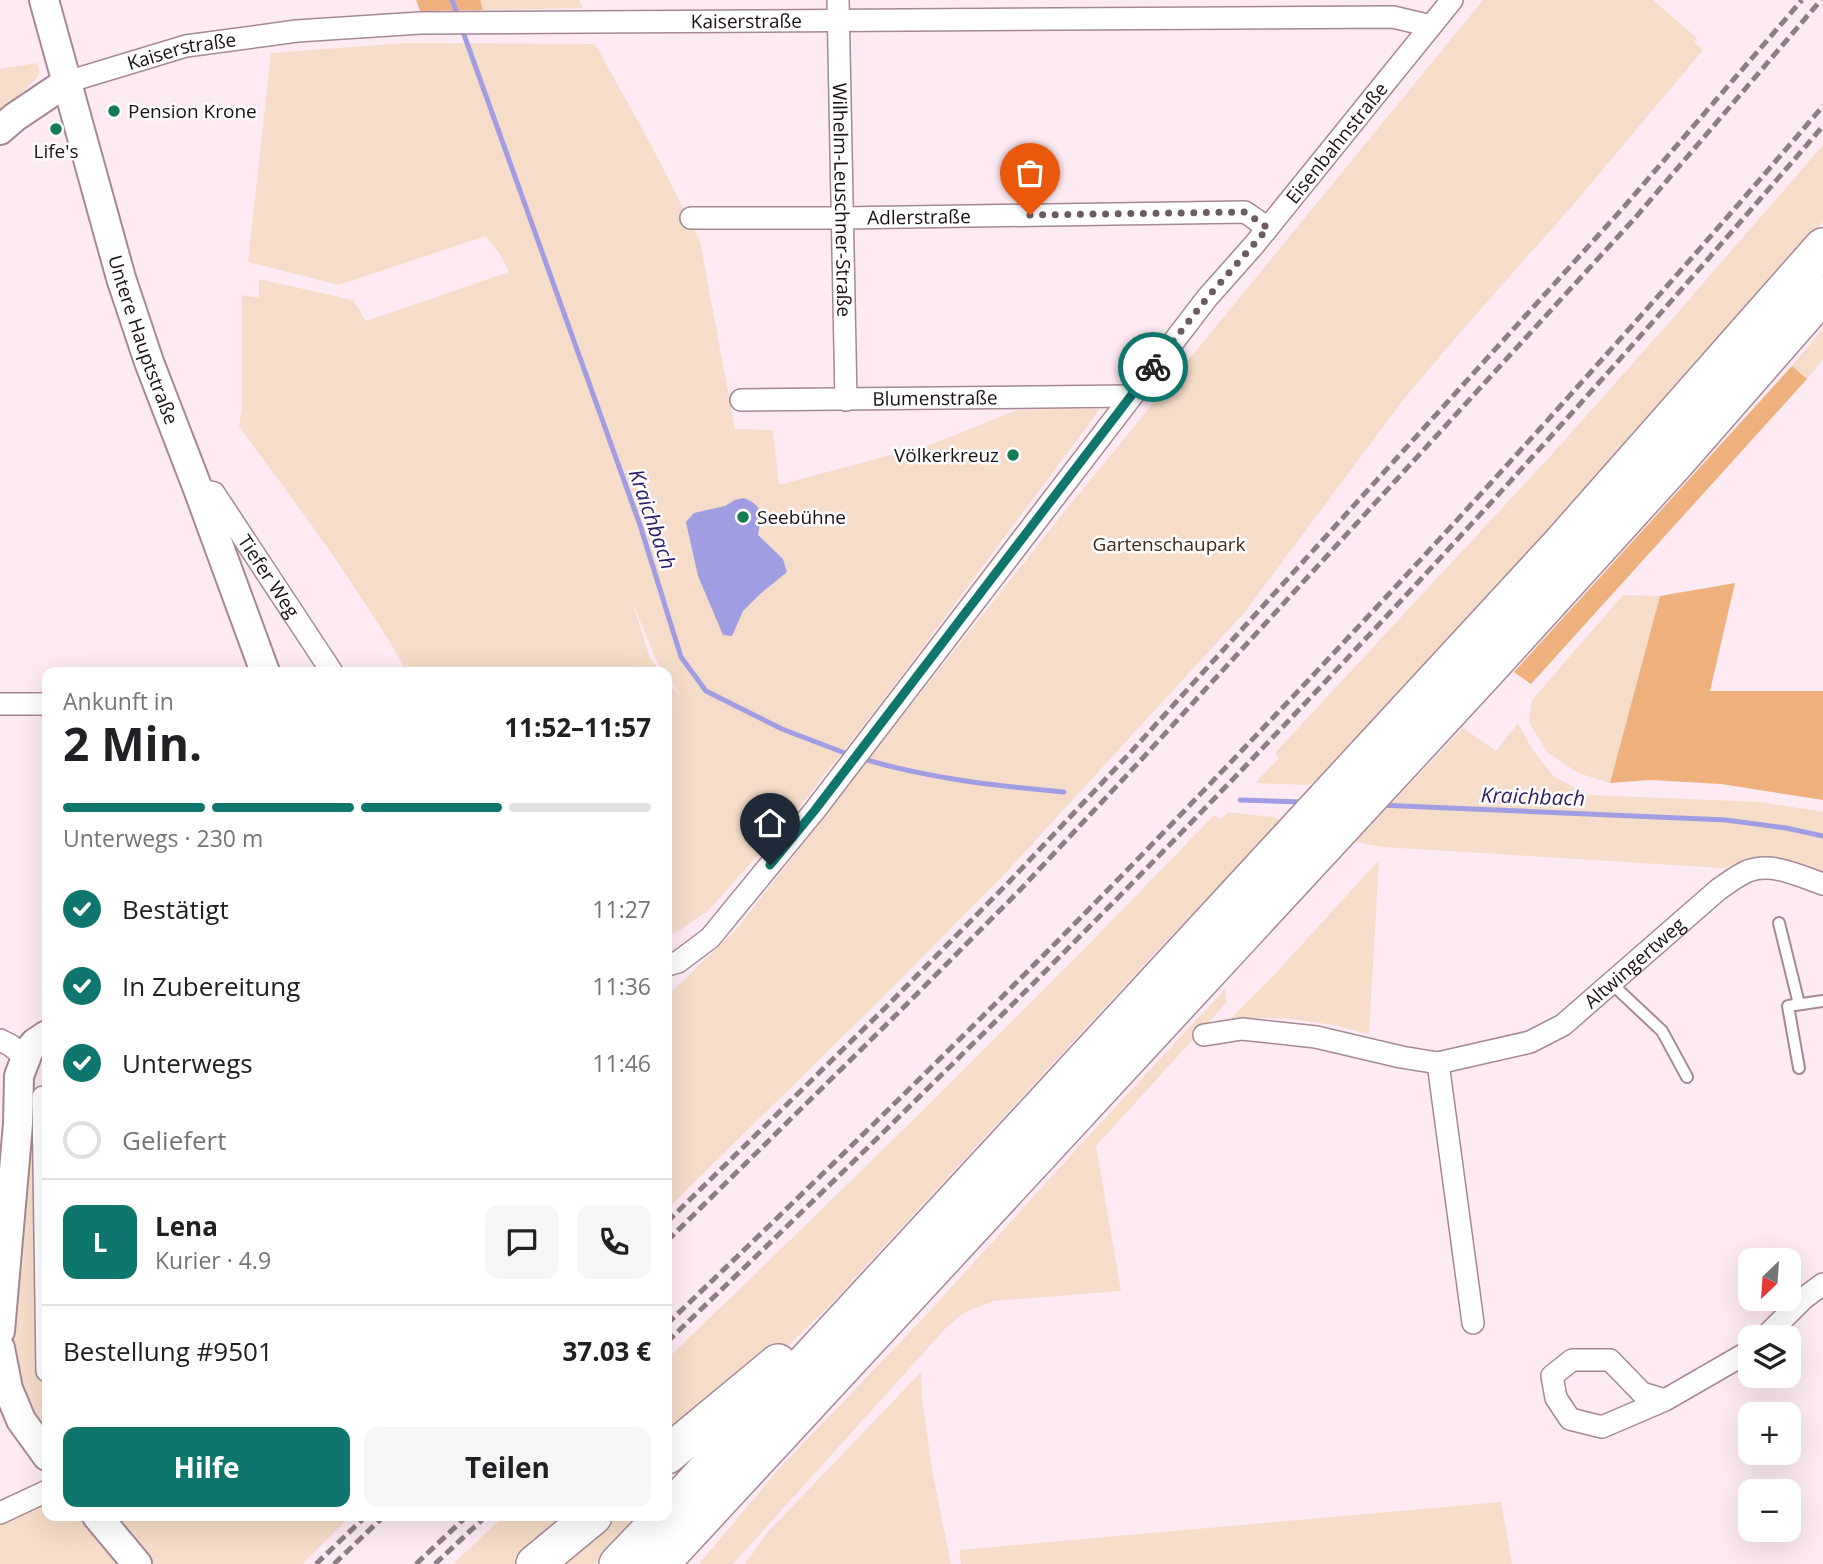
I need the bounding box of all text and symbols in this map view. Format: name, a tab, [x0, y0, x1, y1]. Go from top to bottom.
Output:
street label: Kaiserstraße	[691, 8, 802, 34]
street label: Kaiserstraße	[124, 26, 238, 76]
street label: Eisenbahnstraße	[1280, 77, 1393, 209]
street label: Wilhelm-Leuschner-Straße	[827, 83, 857, 317]
place label: Pension Krone	[128, 98, 257, 124]
marker: Pension Krone	[106, 103, 122, 119]
marker: Life's	[48, 121, 64, 137]
place label: Life's	[34, 138, 79, 164]
pin	[1000, 143, 1060, 215]
icon: bag	[1011, 154, 1049, 192]
street label: Adlerstraße	[867, 203, 971, 231]
street label: Untere Hauptstraße	[102, 252, 185, 428]
courier	[1118, 332, 1188, 402]
icon: bike	[1134, 348, 1172, 386]
street label: Blumenstraße	[872, 384, 998, 412]
place label: Völkerkreuz	[894, 442, 999, 468]
marker: Völkerkreuz	[1005, 447, 1021, 463]
water label: Kraichbach	[623, 465, 683, 573]
place label: Seebühne	[757, 504, 846, 530]
marker: Seebühne	[735, 509, 751, 525]
street label: Tiefer Weg	[232, 530, 306, 623]
park label: Gartenschaupark	[1092, 531, 1246, 557]
text: Ankunft in	[63, 685, 174, 717]
text: 11:52–11:57	[504, 709, 651, 745]
text: 2 Min.	[63, 712, 202, 774]
water label: Kraichbach	[1480, 780, 1586, 812]
pin	[740, 793, 800, 865]
icon: home	[751, 804, 789, 842]
text: Unterwegs · 230 m	[63, 822, 263, 854]
icon: check	[63, 890, 101, 928]
text: Bestätigt	[122, 891, 229, 927]
text: 11:27	[592, 893, 651, 925]
street label: Altwingertweg	[1578, 911, 1691, 1014]
icon: check	[63, 967, 101, 1005]
text: In Zubereitung	[122, 968, 300, 1004]
text: 11:36	[592, 970, 651, 1002]
icon: check	[63, 1044, 101, 1082]
text: Unterwegs	[122, 1045, 253, 1081]
text: 11:46	[592, 1047, 651, 1079]
text: Geliefert	[122, 1122, 226, 1158]
button: chat	[485, 1205, 559, 1279]
button: phone	[577, 1205, 651, 1279]
text: Lena	[155, 1208, 218, 1244]
text: L	[93, 1224, 107, 1260]
text: Kurier · 4.9	[155, 1244, 271, 1276]
north arrow	[1738, 1248, 1801, 1311]
map controls	[1738, 1248, 1801, 1542]
button: layers	[1738, 1325, 1801, 1388]
text: Bestellung #9501	[63, 1333, 273, 1369]
text: 37.03 €	[563, 1333, 651, 1369]
button: +	[1738, 1402, 1801, 1465]
button: Hilfe	[63, 1427, 350, 1507]
button: Teilen	[364, 1427, 651, 1507]
button: −	[1738, 1479, 1801, 1542]

